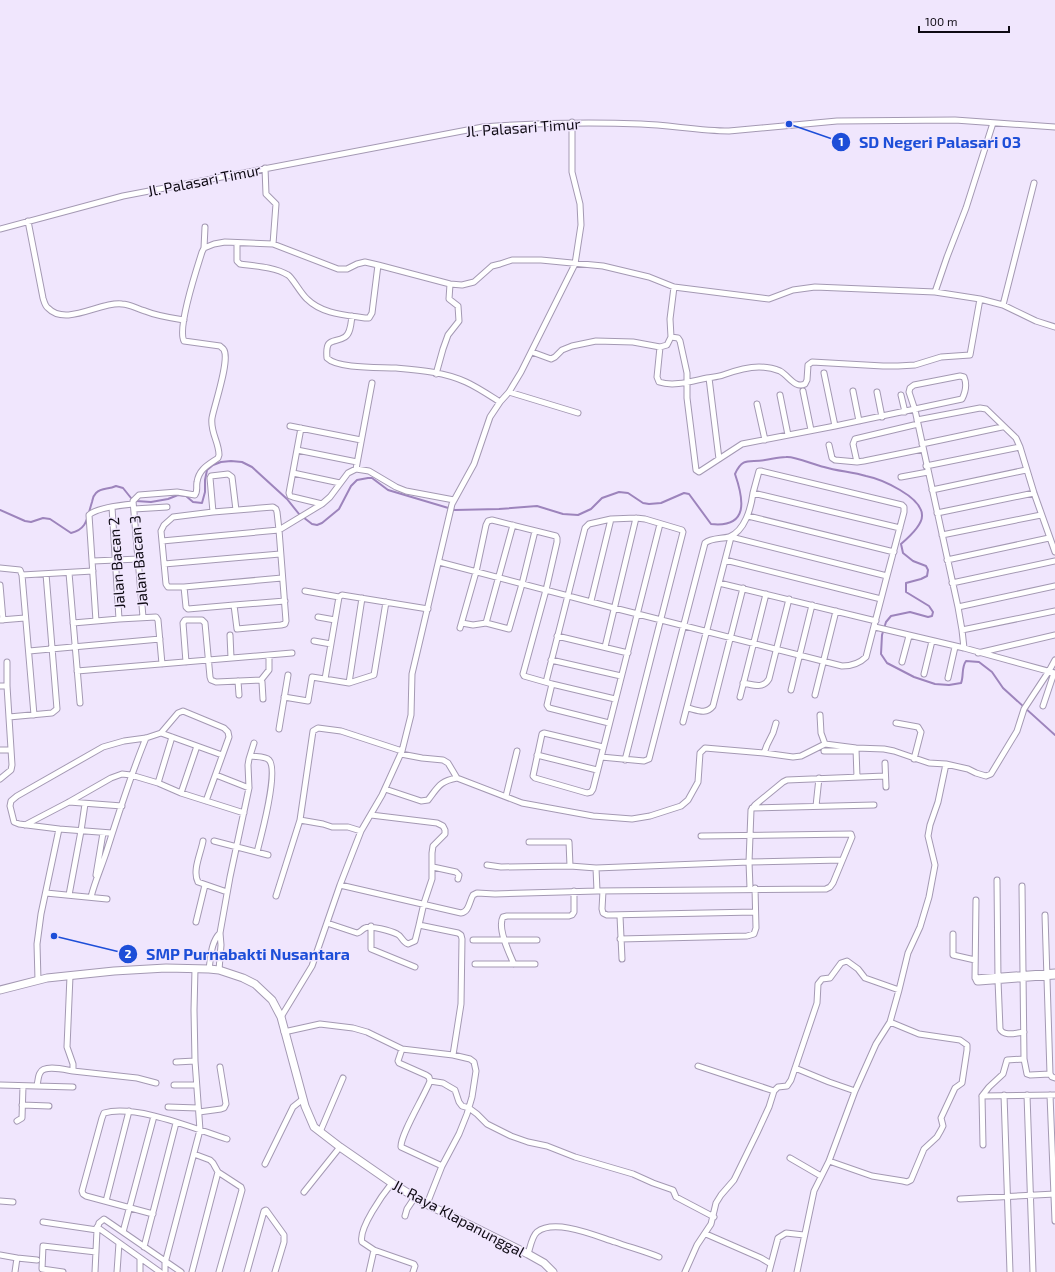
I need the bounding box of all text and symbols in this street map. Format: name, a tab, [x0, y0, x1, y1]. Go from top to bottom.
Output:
scale bar	[919, 8, 1009, 34]
text: 100 m	[925, 14, 957, 28]
street label: Jl. Palasari Timur	[465, 114, 581, 140]
callout: SD Negeri Palasari 03	[831, 128, 1029, 156]
text: SD Negeri Palasari 03	[859, 132, 1021, 151]
text: 1	[838, 134, 844, 148]
street label: Jl. Palasari Timur	[146, 160, 262, 200]
street label: Jalan Bacan 3	[125, 515, 151, 607]
street label: Jalan Bacan 2	[104, 517, 128, 609]
callout: SMP Purnabakti Nusantara	[118, 940, 358, 968]
text: SMP Purnabakti Nusantara	[146, 944, 350, 963]
text: 2	[125, 946, 132, 960]
street label: Jl. Raya Klapanunggal	[390, 1176, 529, 1261]

